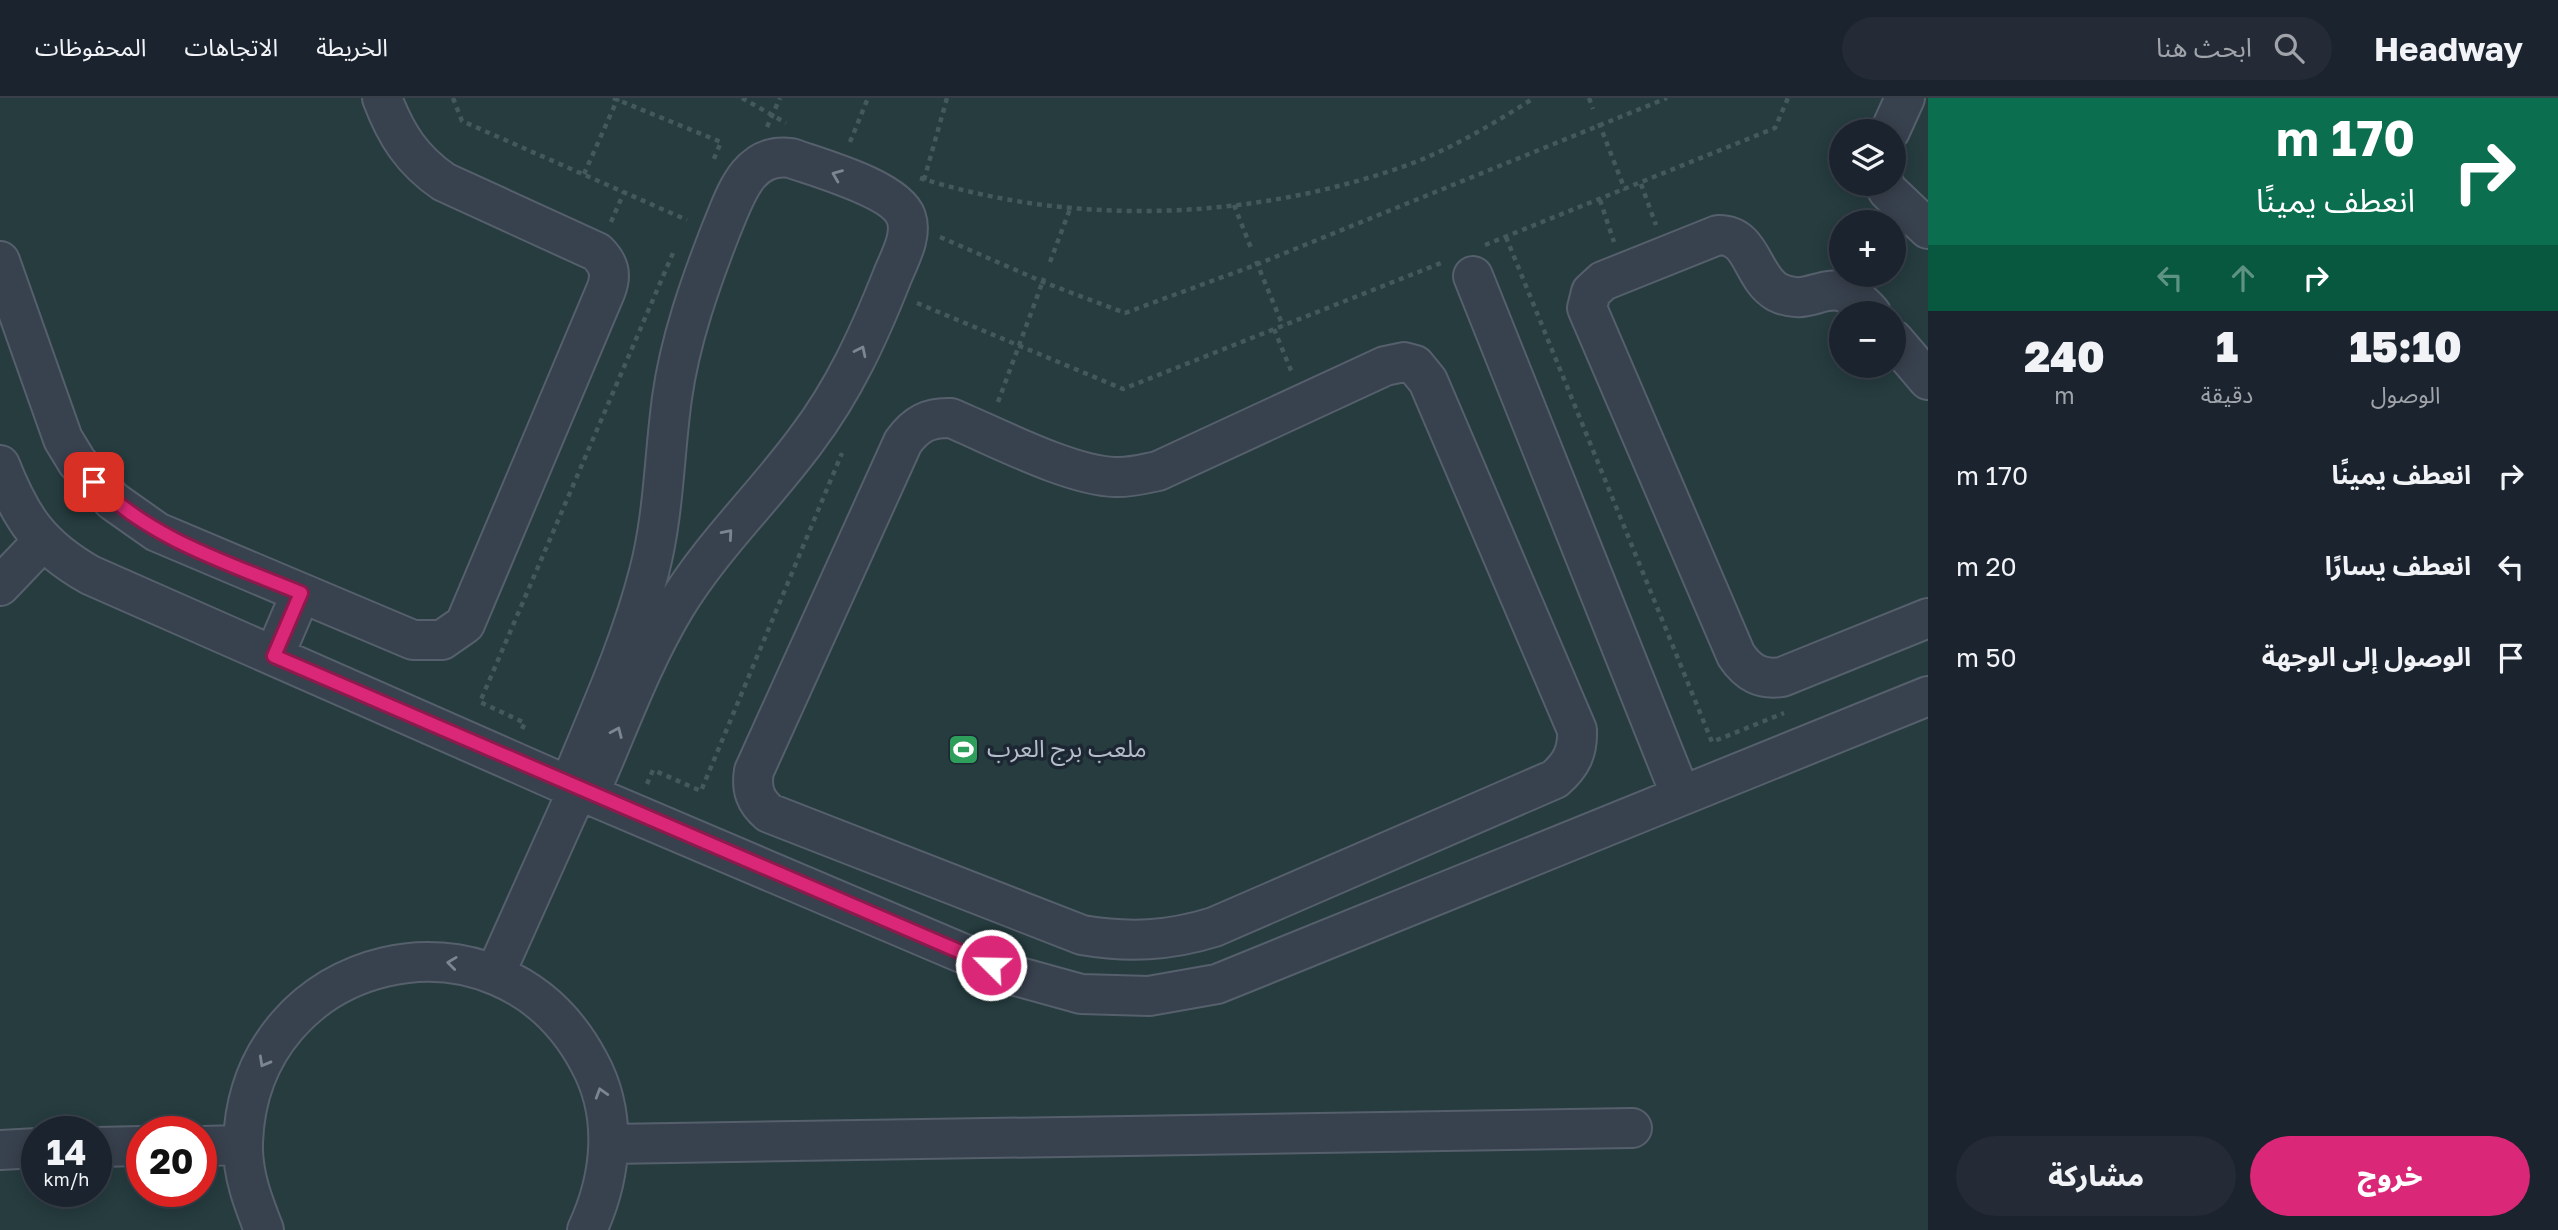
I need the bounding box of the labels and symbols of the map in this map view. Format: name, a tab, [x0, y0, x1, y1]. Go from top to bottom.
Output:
one-way arrow	[832, 170, 844, 184]
one-way arrow	[852, 346, 866, 358]
pin	[64, 452, 124, 512]
one-way arrow	[720, 530, 732, 543]
one-way arrow	[609, 726, 623, 739]
sports icon: ملعب برج العرب	[947, 732, 981, 766]
place label: ملعب برج العرب	[987, 733, 1147, 766]
position arrow	[954, 928, 1028, 1002]
one-way arrow	[446, 956, 458, 971]
one-way arrow	[259, 1055, 272, 1067]
one-way arrow	[595, 1087, 610, 1099]
speed limit sign: 20	[126, 1116, 217, 1207]

